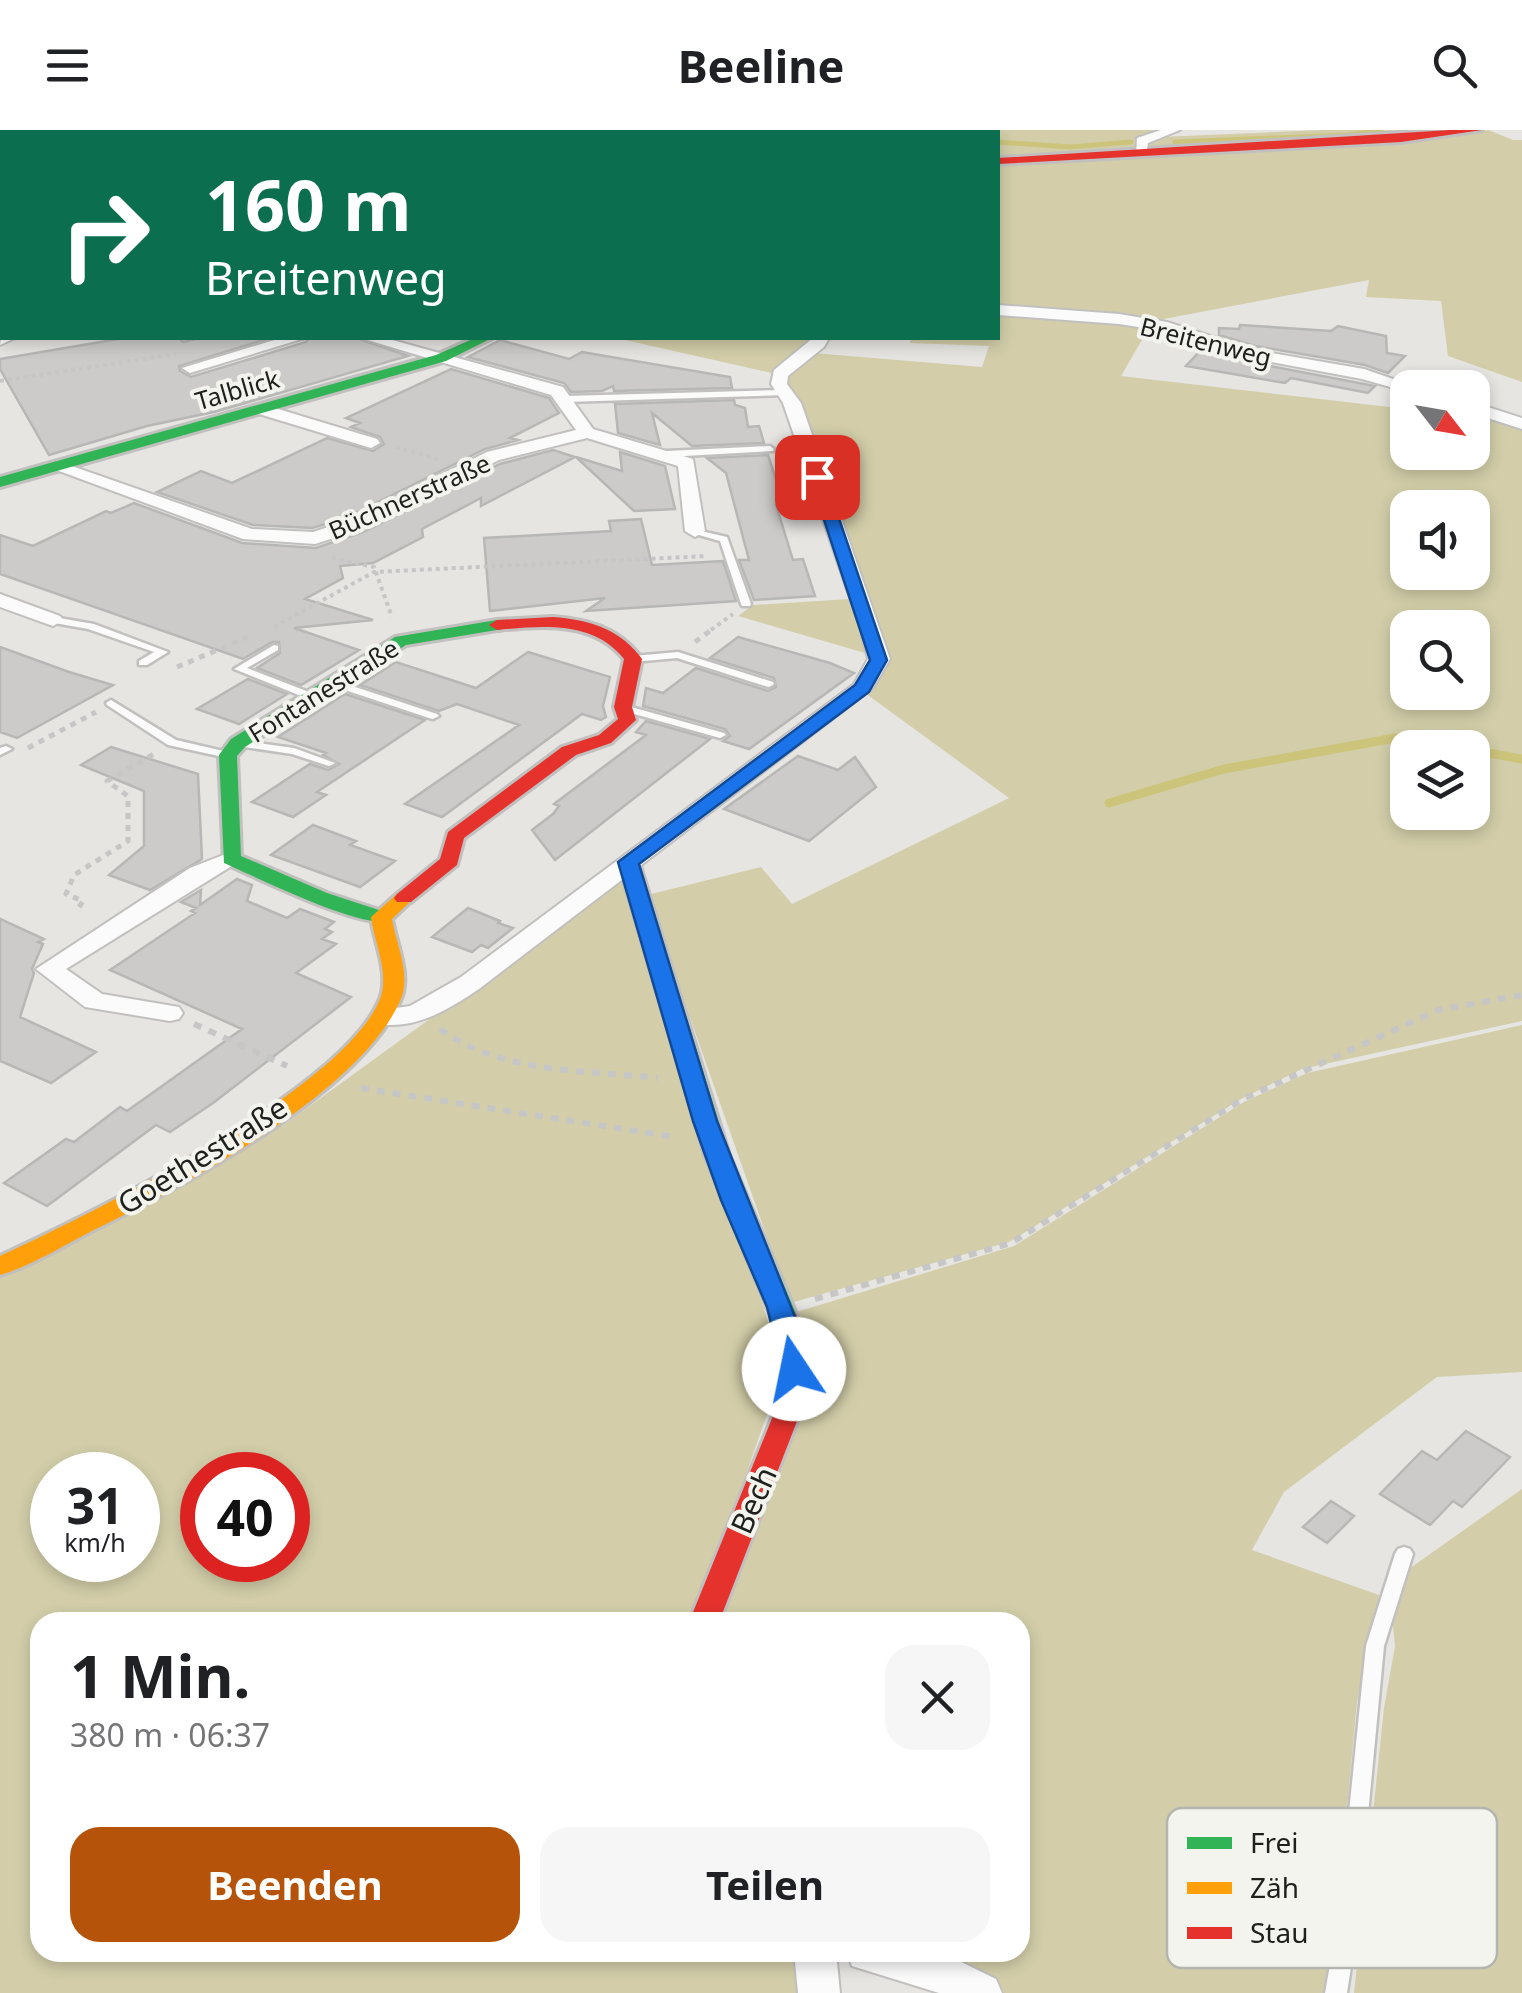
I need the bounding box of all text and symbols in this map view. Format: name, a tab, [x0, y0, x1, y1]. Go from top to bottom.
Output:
text: Beeline	[678, 35, 844, 96]
icon: menu	[40, 38, 95, 93]
icon: search	[1427, 38, 1482, 93]
text: 160 m	[205, 156, 412, 252]
icon: right	[40, 170, 170, 300]
text: Breitenweg	[205, 247, 447, 308]
street label: Breitenweg	[1137, 308, 1275, 374]
street label: Talblick	[191, 361, 284, 417]
north arrow	[1390, 370, 1490, 470]
map controls	[1390, 370, 1490, 830]
pin	[775, 435, 860, 520]
street label: Büchnerstraße	[323, 445, 495, 547]
icon: arrive	[790, 450, 845, 505]
button: sound	[1390, 490, 1490, 590]
button: search	[1390, 610, 1490, 710]
street label: Fontanestraße	[242, 630, 404, 750]
button: layers	[1390, 730, 1490, 830]
street label: Goethestraße	[109, 1087, 295, 1223]
position arrow	[742, 1317, 846, 1421]
speed limit sign: 40	[180, 1452, 310, 1582]
street label: Bech	[720, 1460, 786, 1540]
text: 31	[66, 1471, 124, 1539]
text: km/h	[64, 1525, 126, 1559]
text: 1 Min.	[70, 1634, 250, 1716]
button: close	[885, 1645, 990, 1750]
text: 380 m · 06:37	[70, 1713, 270, 1756]
legend	[1167, 1808, 1497, 1968]
text: Frei	[1250, 1823, 1299, 1861]
button: Beenden	[70, 1827, 520, 1942]
button: Teilen	[540, 1827, 990, 1942]
text: Zäh	[1250, 1868, 1299, 1906]
text: Stau	[1250, 1913, 1309, 1951]

